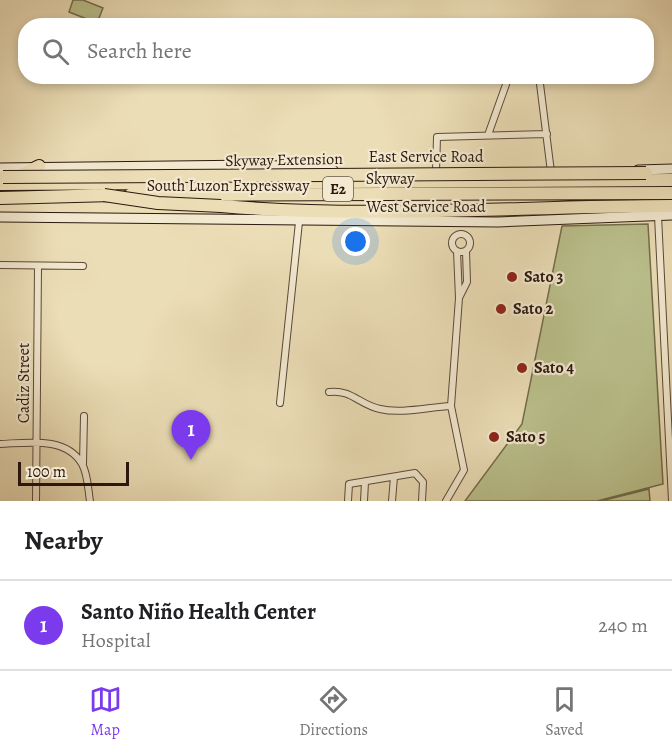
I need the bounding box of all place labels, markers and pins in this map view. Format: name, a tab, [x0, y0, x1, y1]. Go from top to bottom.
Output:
place label: Sato 3	[524, 266, 563, 288]
marker: Sato 3	[505, 270, 519, 284]
place label: Sato 2	[513, 298, 553, 320]
marker: Sato 2	[494, 302, 508, 316]
place label: Sato 4	[534, 357, 574, 379]
marker: Sato 4	[515, 361, 529, 375]
pin: 1	[172, 410, 210, 460]
place label: Sato 5	[506, 426, 545, 448]
marker: Sato 5	[487, 430, 501, 444]

